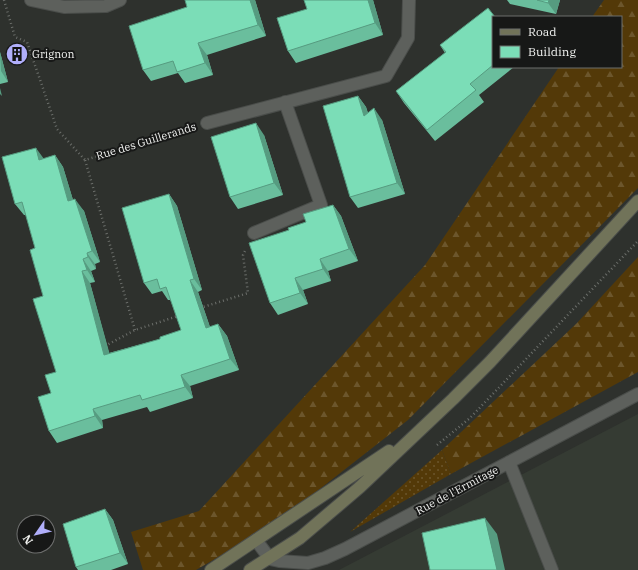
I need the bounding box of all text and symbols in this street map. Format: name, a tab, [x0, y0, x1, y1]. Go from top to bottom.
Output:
legend	[492, 16, 622, 68]
text: Road	[528, 24, 557, 39]
building icon: Grignon	[4, 41, 30, 67]
text: Building	[528, 44, 576, 59]
place label: Grignon	[32, 47, 75, 61]
street label: Rue des Guillerands	[94, 119, 198, 163]
street label: Rue de l'Ermitage	[413, 462, 501, 518]
north arrow	[16, 514, 56, 554]
text: N	[19, 532, 36, 547]

